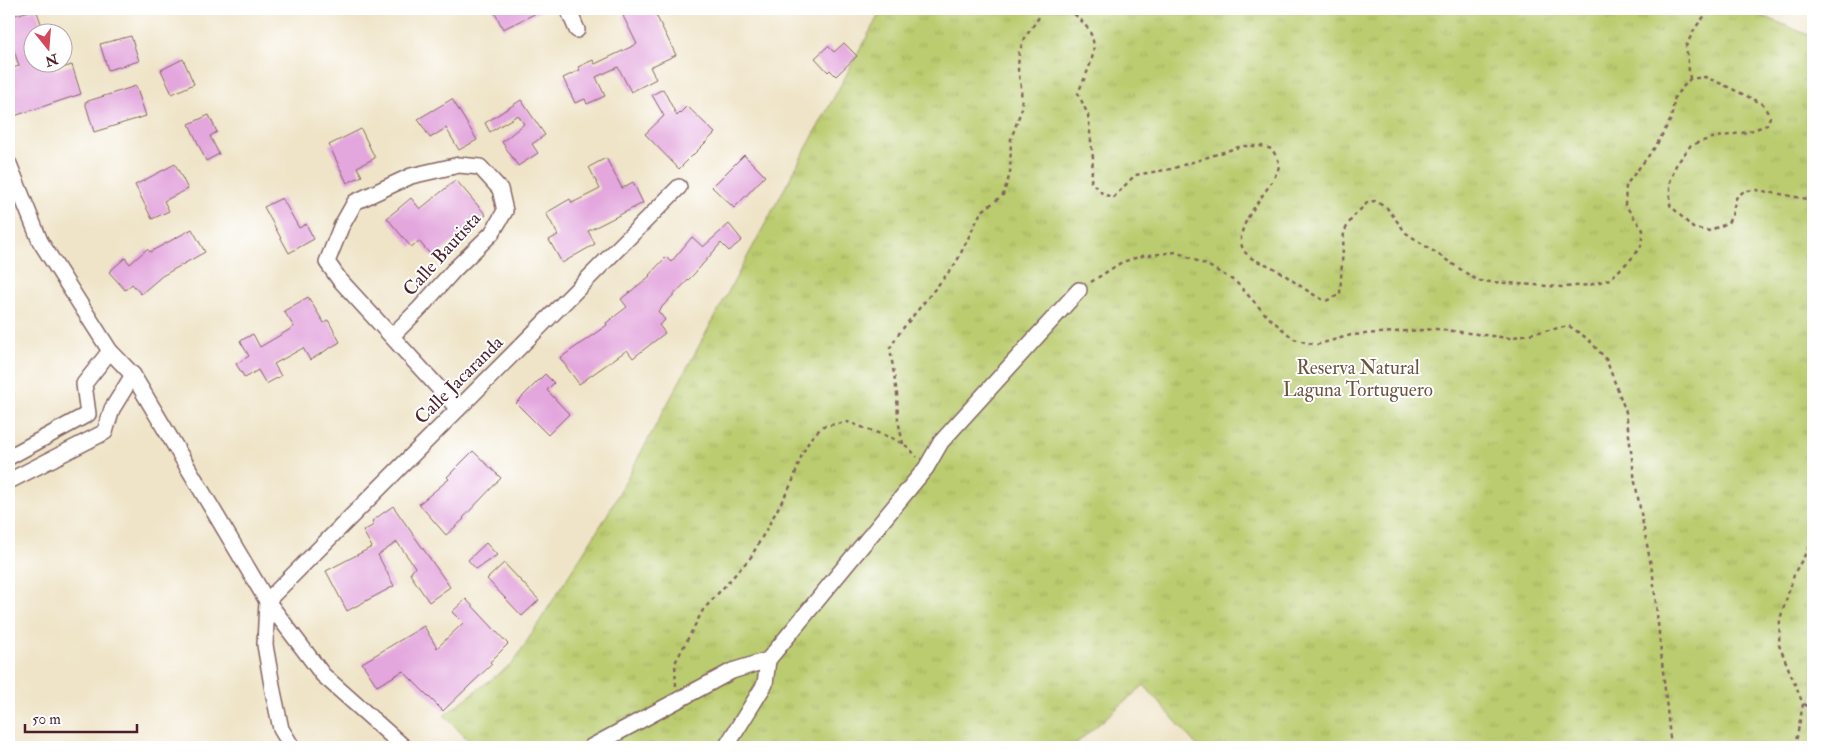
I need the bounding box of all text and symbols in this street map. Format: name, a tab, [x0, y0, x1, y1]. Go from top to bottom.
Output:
north arrow	[22, 22, 72, 72]
text: N	[43, 50, 61, 70]
street label: Calle Bautista	[398, 207, 486, 301]
street label: Calle Jacaranda	[410, 331, 508, 429]
park label: Reserva Natural Laguna Tortuguero	[1283, 356, 1433, 402]
scale bar	[25, 701, 138, 733]
text: 50 m	[32, 710, 61, 729]

